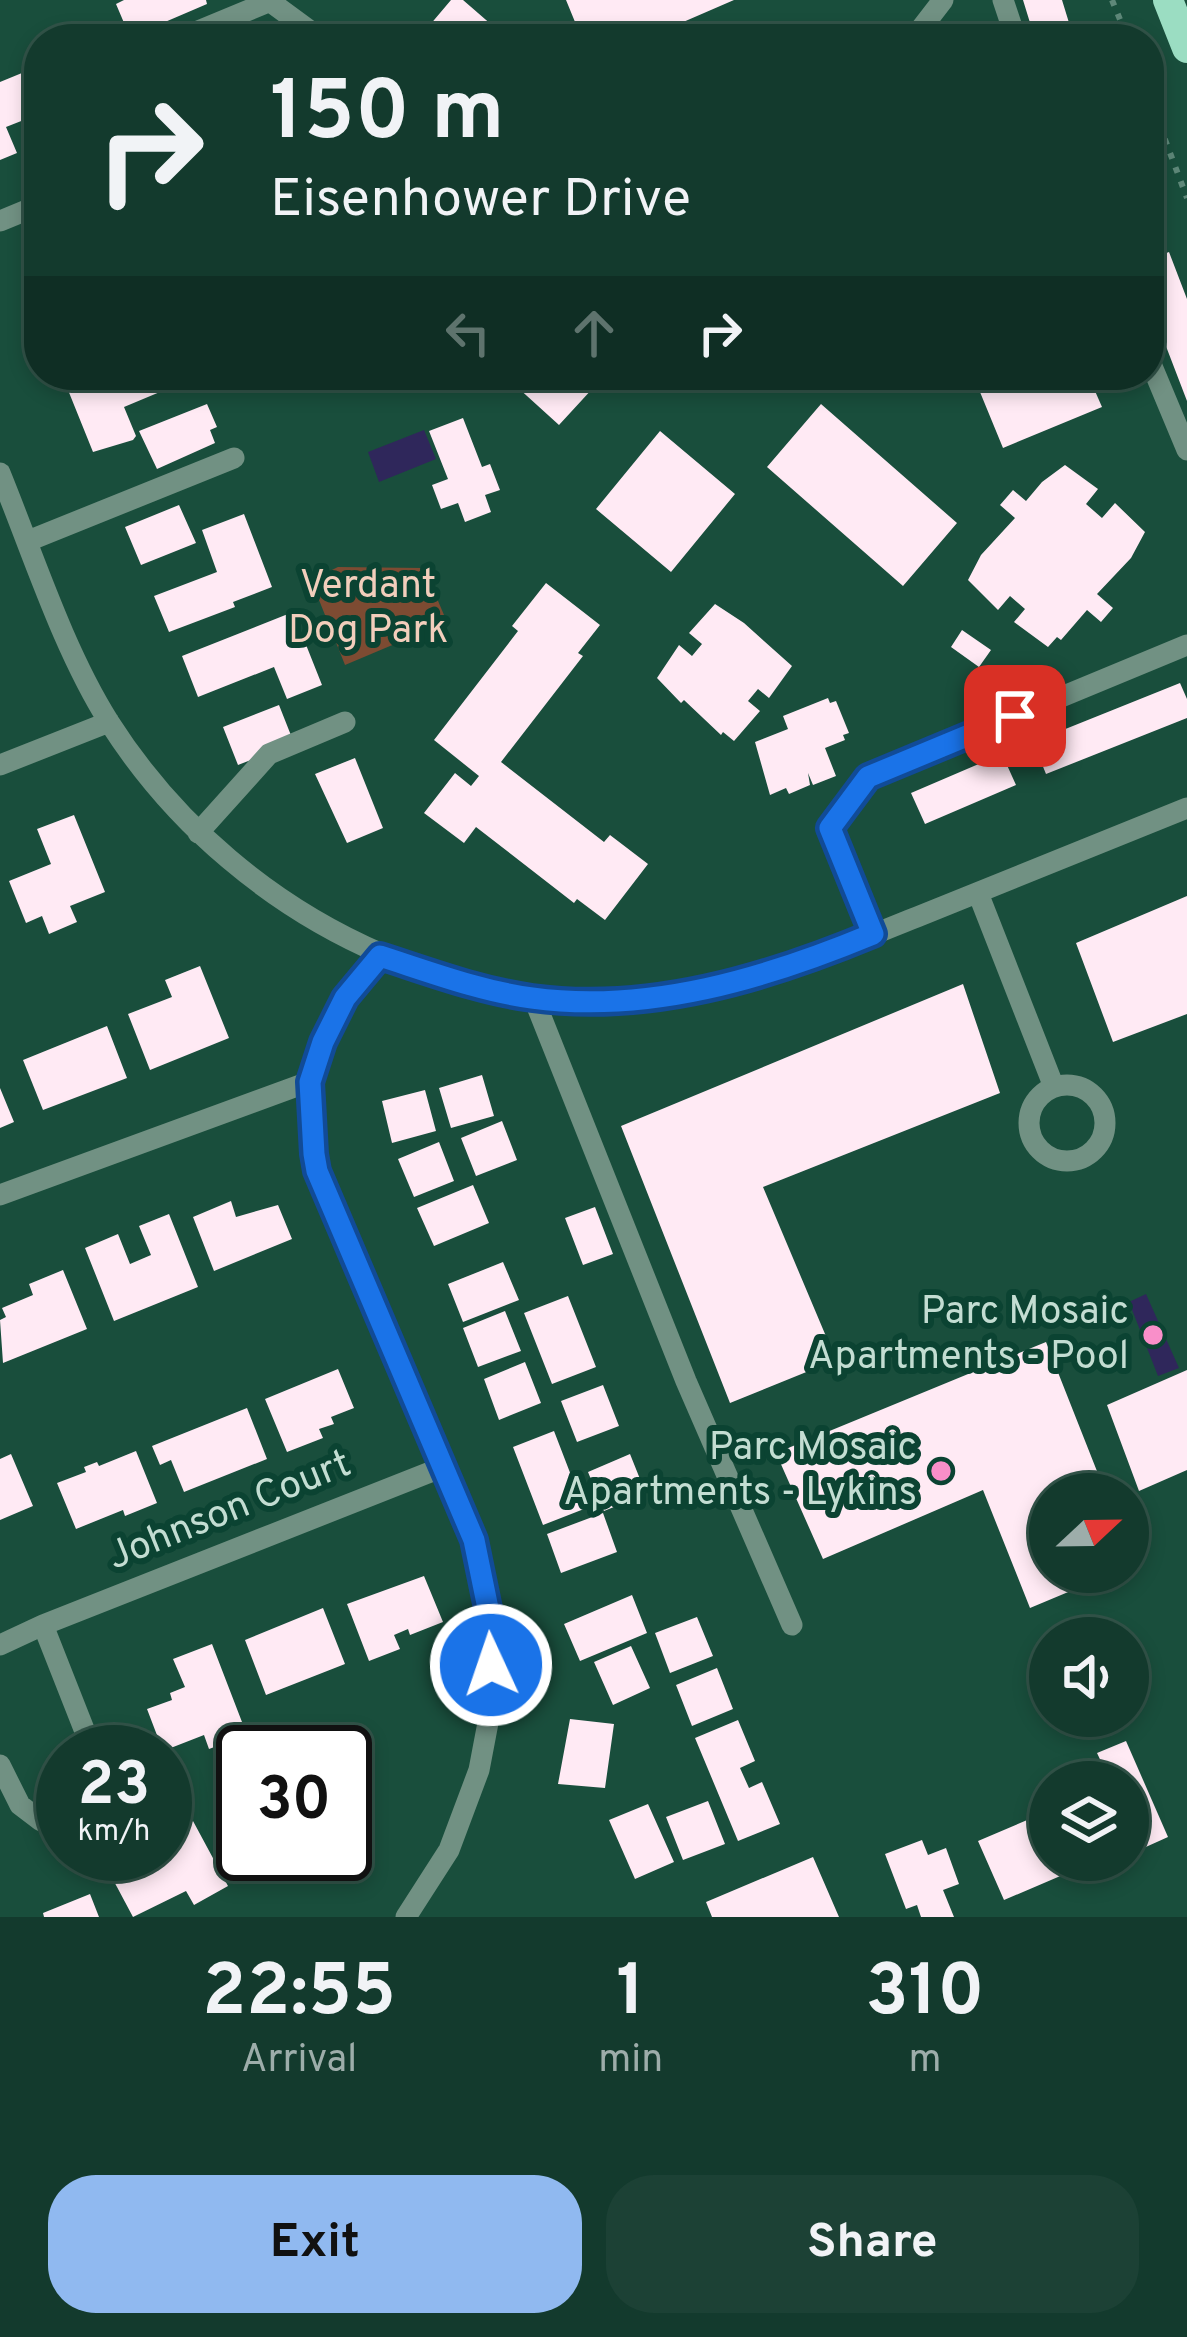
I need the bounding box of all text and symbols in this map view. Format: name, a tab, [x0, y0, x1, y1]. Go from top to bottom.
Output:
text: 150 m	[270, 63, 505, 169]
icon: right	[72, 72, 228, 228]
text: Eisenhower Drive	[270, 167, 691, 236]
icon: left	[435, 300, 501, 366]
icon: ahead	[561, 300, 627, 366]
icon: right	[687, 300, 753, 366]
park label: Verdant Dog Park	[288, 563, 448, 657]
pin	[964, 665, 1066, 767]
icon: arrive	[982, 683, 1048, 749]
place label: Parc Mosaic Apartments - Pool	[808, 1289, 1129, 1383]
marker: Parc Mosaic Apartments - Pool	[1140, 1322, 1166, 1348]
place label: Parc Mosaic Apartments - Lykins	[563, 1425, 917, 1519]
street label: Johnson Court	[101, 1441, 359, 1583]
marker: Parc Mosaic Apartments - Lykins	[928, 1458, 954, 1484]
north arrow	[1029, 1473, 1149, 1593]
map controls	[1029, 1473, 1149, 1881]
position arrow	[428, 1602, 554, 1728]
button: sound	[1029, 1617, 1149, 1737]
speed limit sign: 30	[216, 1725, 372, 1881]
text: 23	[78, 1750, 150, 1826]
button: layers	[1029, 1761, 1149, 1881]
text: km/h	[78, 1814, 150, 1851]
text: 22:55	[202, 1949, 396, 2041]
text: 1	[616, 1949, 645, 2041]
text: 310	[865, 1949, 985, 2041]
text: Arrival	[241, 2037, 357, 2086]
text: min	[598, 2037, 663, 2086]
text: m	[909, 2037, 942, 2086]
button: Exit	[48, 2175, 582, 2313]
button: Share	[606, 2175, 1139, 2313]

